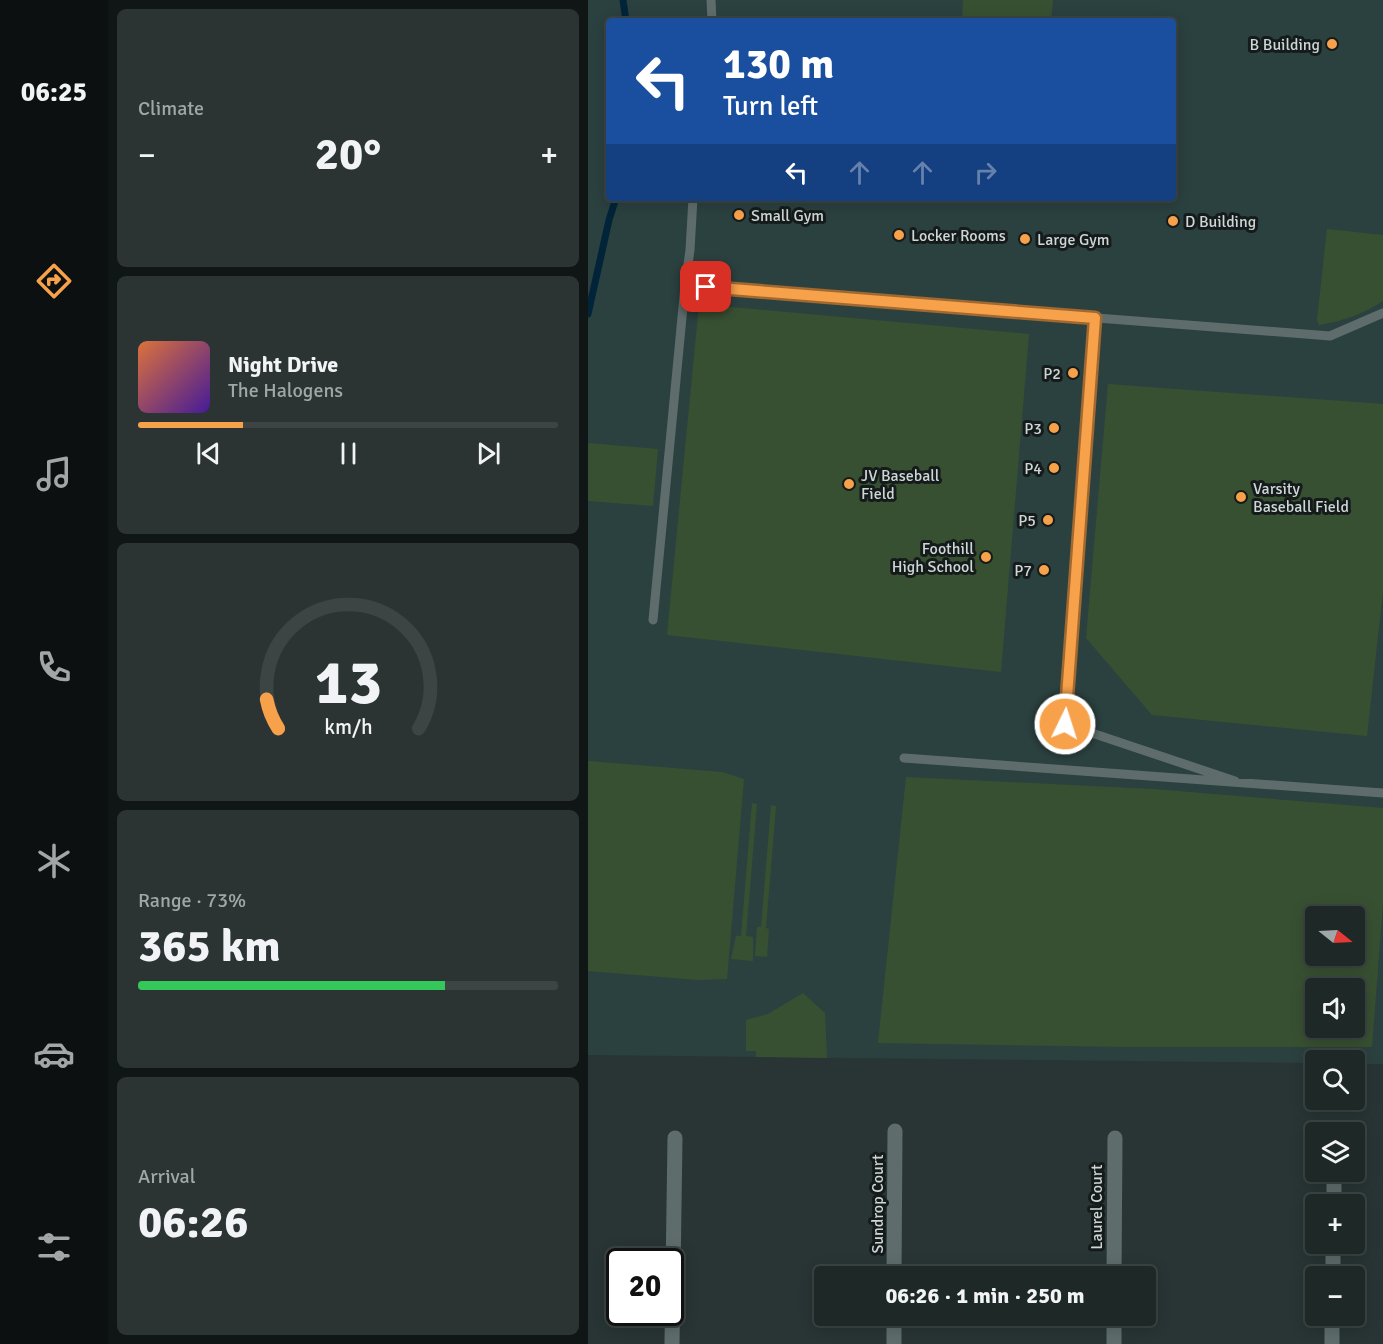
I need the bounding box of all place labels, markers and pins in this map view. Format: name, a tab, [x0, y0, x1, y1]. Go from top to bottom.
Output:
place label: B Building	[1250, 35, 1320, 55]
marker: B Building	[1325, 37, 1339, 51]
place label: Small Gym	[751, 206, 824, 226]
marker: Small Gym	[732, 208, 746, 222]
place label: D Building	[1185, 212, 1256, 232]
marker: D Building	[1166, 214, 1180, 228]
place label: Locker Rooms	[911, 226, 1006, 246]
marker: Locker Rooms	[892, 228, 906, 242]
place label: Large Gym	[1037, 230, 1109, 250]
marker: Large Gym	[1018, 232, 1032, 246]
pin	[680, 261, 731, 312]
place label: P2	[1043, 364, 1061, 384]
marker: P2	[1066, 366, 1080, 380]
place label: P3	[1024, 419, 1042, 439]
marker: P3	[1047, 421, 1061, 435]
place label: P4	[1024, 459, 1042, 479]
marker: P4	[1047, 461, 1061, 475]
place label: JV Baseball Field	[861, 466, 940, 504]
marker: JV Baseball Field	[842, 477, 856, 491]
place label: Varsity Baseball Field	[1253, 479, 1349, 517]
marker: Varsity Baseball Field	[1234, 490, 1248, 504]
place label: P5	[1018, 511, 1036, 531]
marker: P5	[1041, 513, 1055, 527]
place label: Foothill High School	[892, 539, 974, 577]
marker: Foothill High School	[979, 550, 993, 564]
place label: P7	[1014, 561, 1032, 581]
marker: P7	[1037, 563, 1051, 577]

